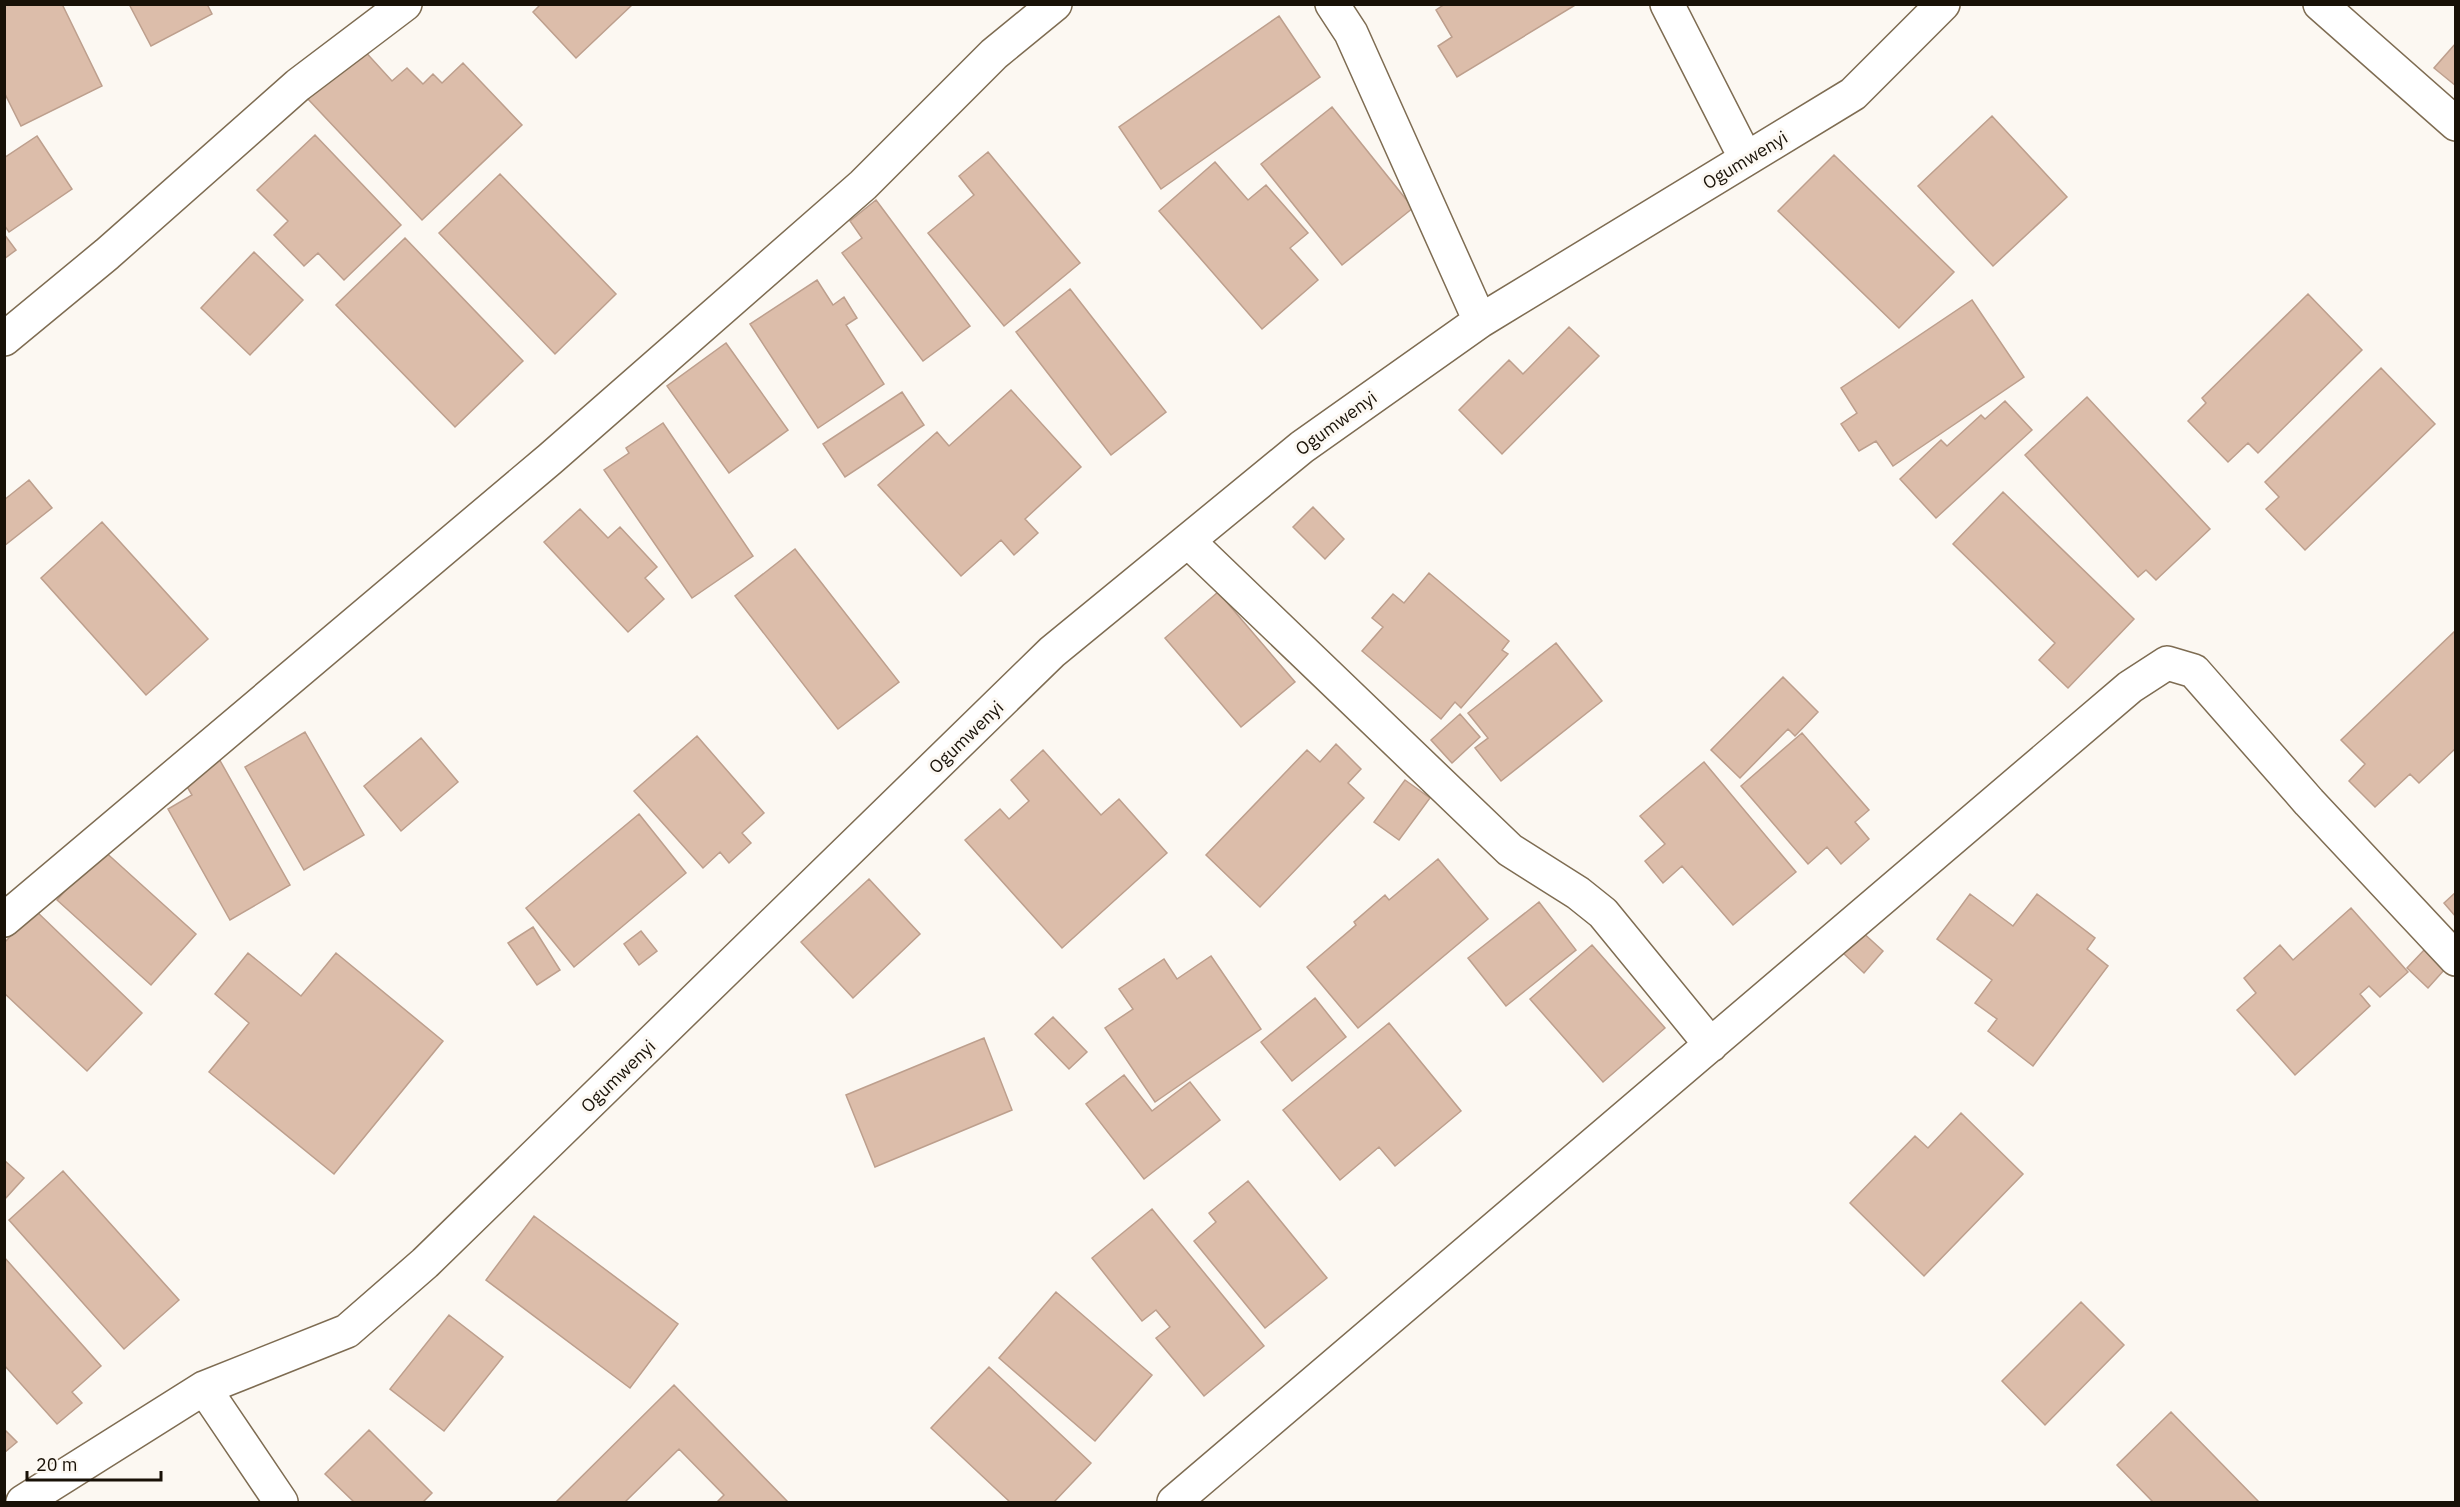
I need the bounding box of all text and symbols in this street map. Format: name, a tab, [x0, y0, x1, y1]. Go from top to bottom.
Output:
street label: Ogumwenyi	[1698, 126, 1792, 194]
street label: Ogumwenyi	[1291, 386, 1381, 460]
street label: Ogumwenyi	[924, 696, 1008, 778]
street label: Ogumwenyi	[576, 1035, 660, 1117]
scale bar	[27, 1444, 160, 1482]
text: 20 m	[36, 1453, 78, 1476]

